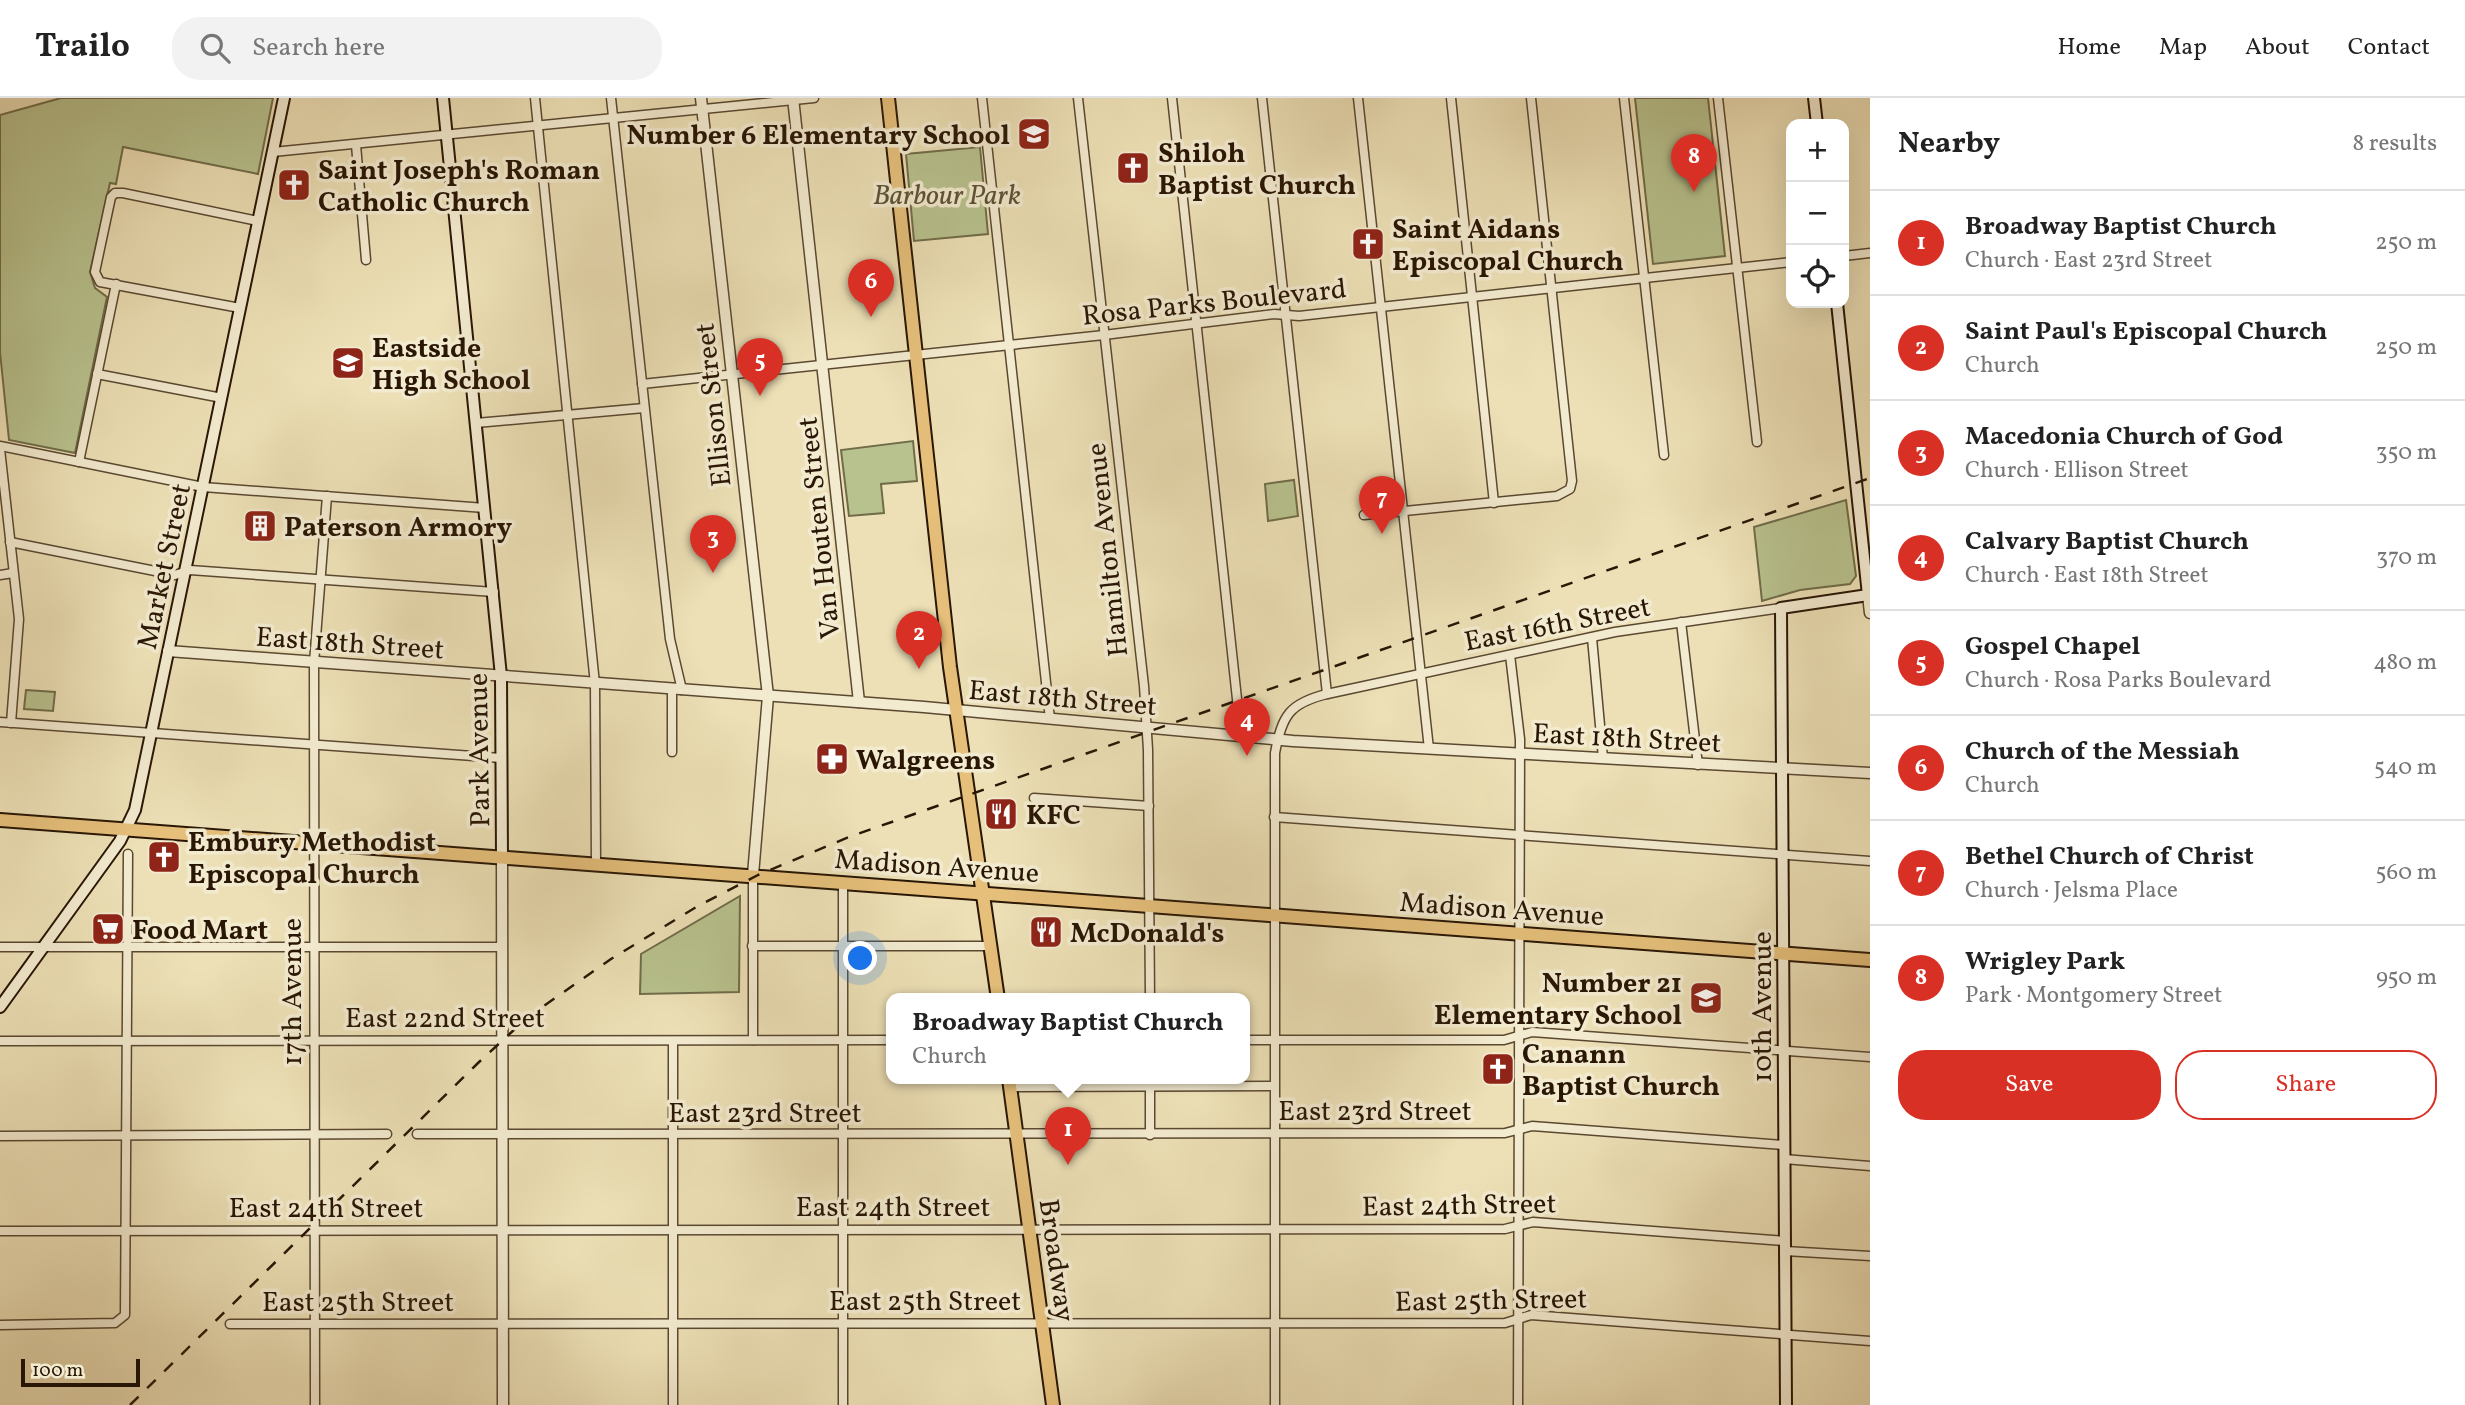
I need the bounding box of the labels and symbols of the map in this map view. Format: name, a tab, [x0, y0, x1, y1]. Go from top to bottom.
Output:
school or university icon: Number 6 Elementary School	[1015, 115, 1053, 153]
place label: Number 6 Elementary School	[626, 117, 1010, 156]
pin: 8	[1671, 134, 1717, 192]
place label: Shiloh Baptist Church	[1158, 135, 1356, 206]
church icon: Shiloh Baptist Church	[1114, 149, 1152, 187]
place label: Saint Joseph's Roman Catholic Church	[318, 152, 600, 223]
church icon: Saint Joseph's Roman Catholic Church	[275, 166, 313, 204]
park label: Barbour Park	[873, 177, 1021, 216]
place label: Saint Aidans Episcopal Church	[1392, 211, 1624, 282]
church icon: Saint Aidans Episcopal Church	[1349, 225, 1387, 263]
pin: 6	[848, 259, 894, 317]
street label: Rosa Parks Boulevard	[1080, 270, 1348, 337]
street label: Ellison Street	[686, 321, 742, 489]
place label: Eastside High School	[372, 330, 531, 401]
pin: 5	[737, 338, 783, 396]
school or university icon: Eastside High School	[329, 344, 367, 382]
street label: Van Houten Street	[789, 415, 852, 641]
street label: Hamilton Avenue	[1078, 441, 1139, 659]
pin: 7	[1359, 476, 1405, 534]
street label: Market Street	[129, 480, 202, 653]
building icon: Paterson Armory	[241, 507, 279, 545]
place label: Paterson Armory	[284, 509, 513, 548]
pin: 3	[690, 515, 736, 573]
street label: East 16th Street	[1461, 588, 1654, 663]
pin: 2	[896, 611, 942, 669]
street label: East 18th Street	[254, 618, 445, 671]
street label: Park Avenue	[460, 672, 501, 827]
street label: East 18th Street	[967, 672, 1159, 727]
pin: 4	[1224, 698, 1270, 756]
street label: East 18th Street	[1532, 715, 1722, 764]
pharmacy icon: Walgreens	[813, 740, 851, 778]
place label: Walgreens	[856, 742, 995, 781]
restaurant icon: KFC	[982, 795, 1020, 833]
place label: KFC	[1026, 797, 1081, 836]
place label: Embury Methodist Episcopal Church	[188, 824, 436, 895]
church icon: Embury Methodist Episcopal Church	[145, 838, 183, 876]
street label: Madison Avenue	[833, 841, 1040, 894]
street label: Madison Avenue	[1398, 884, 1605, 937]
supermarket icon: Food Mart	[89, 910, 127, 948]
place label: Food Mart	[132, 912, 268, 951]
restaurant icon: McDonald's	[1027, 913, 1065, 951]
place label: McDonald's	[1070, 915, 1225, 954]
street label: 17th Avenue	[274, 918, 313, 1066]
street label: 10th Avenue	[1744, 931, 1783, 1083]
your location	[843, 941, 877, 975]
place label: Number 21 Elementary School	[1434, 965, 1682, 1036]
school or university icon: Number 21 Elementary School	[1687, 979, 1725, 1017]
street label: East 22nd Street	[345, 1000, 545, 1039]
place label: Canann Baptist Church	[1522, 1036, 1720, 1107]
church icon: Canann Baptist Church	[1479, 1050, 1517, 1088]
street label: East 23rd Street	[1278, 1093, 1472, 1132]
street label: East 23rd Street	[668, 1095, 862, 1134]
pin: 1	[1045, 1107, 1091, 1165]
street label: East 24th Street	[1361, 1185, 1557, 1228]
street label: East 24th Street	[796, 1189, 990, 1228]
street label: East 24th Street	[229, 1190, 423, 1229]
street label: Broadway	[1028, 1196, 1083, 1324]
street label: East 25th Street	[1395, 1280, 1587, 1323]
street label: East 25th Street	[829, 1283, 1021, 1322]
street label: East 25th Street	[262, 1284, 454, 1323]
scale bar	[21, 1356, 140, 1388]

